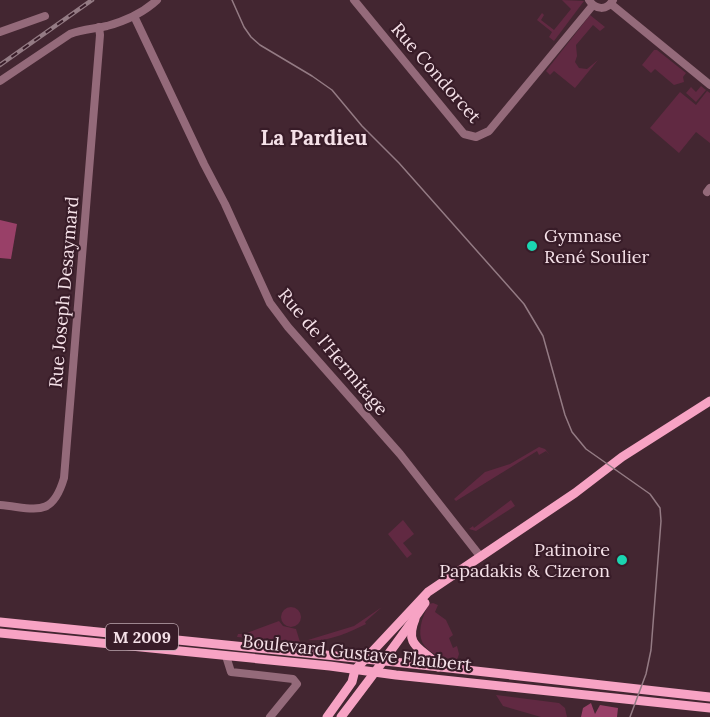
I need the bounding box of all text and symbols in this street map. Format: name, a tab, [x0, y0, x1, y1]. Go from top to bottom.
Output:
street label: Rue Condorcet	[386, 18, 486, 128]
district label: La Pardieu	[261, 124, 368, 151]
street label: Rue Joseph Desaymard	[44, 195, 83, 389]
place label: Gymnase René Soulier	[544, 224, 650, 268]
marker: Gymnase René Soulier	[525, 239, 539, 253]
street label: Rue de l'Hermitage	[273, 283, 393, 420]
place label: Patinoire Papadakis & Cizeron	[439, 538, 610, 582]
marker: Patinoire Papadakis & Cizeron	[615, 553, 629, 567]
road number: M 2009	[106, 624, 178, 650]
street label: Boulevard Gustave Flaubert	[241, 629, 473, 676]

